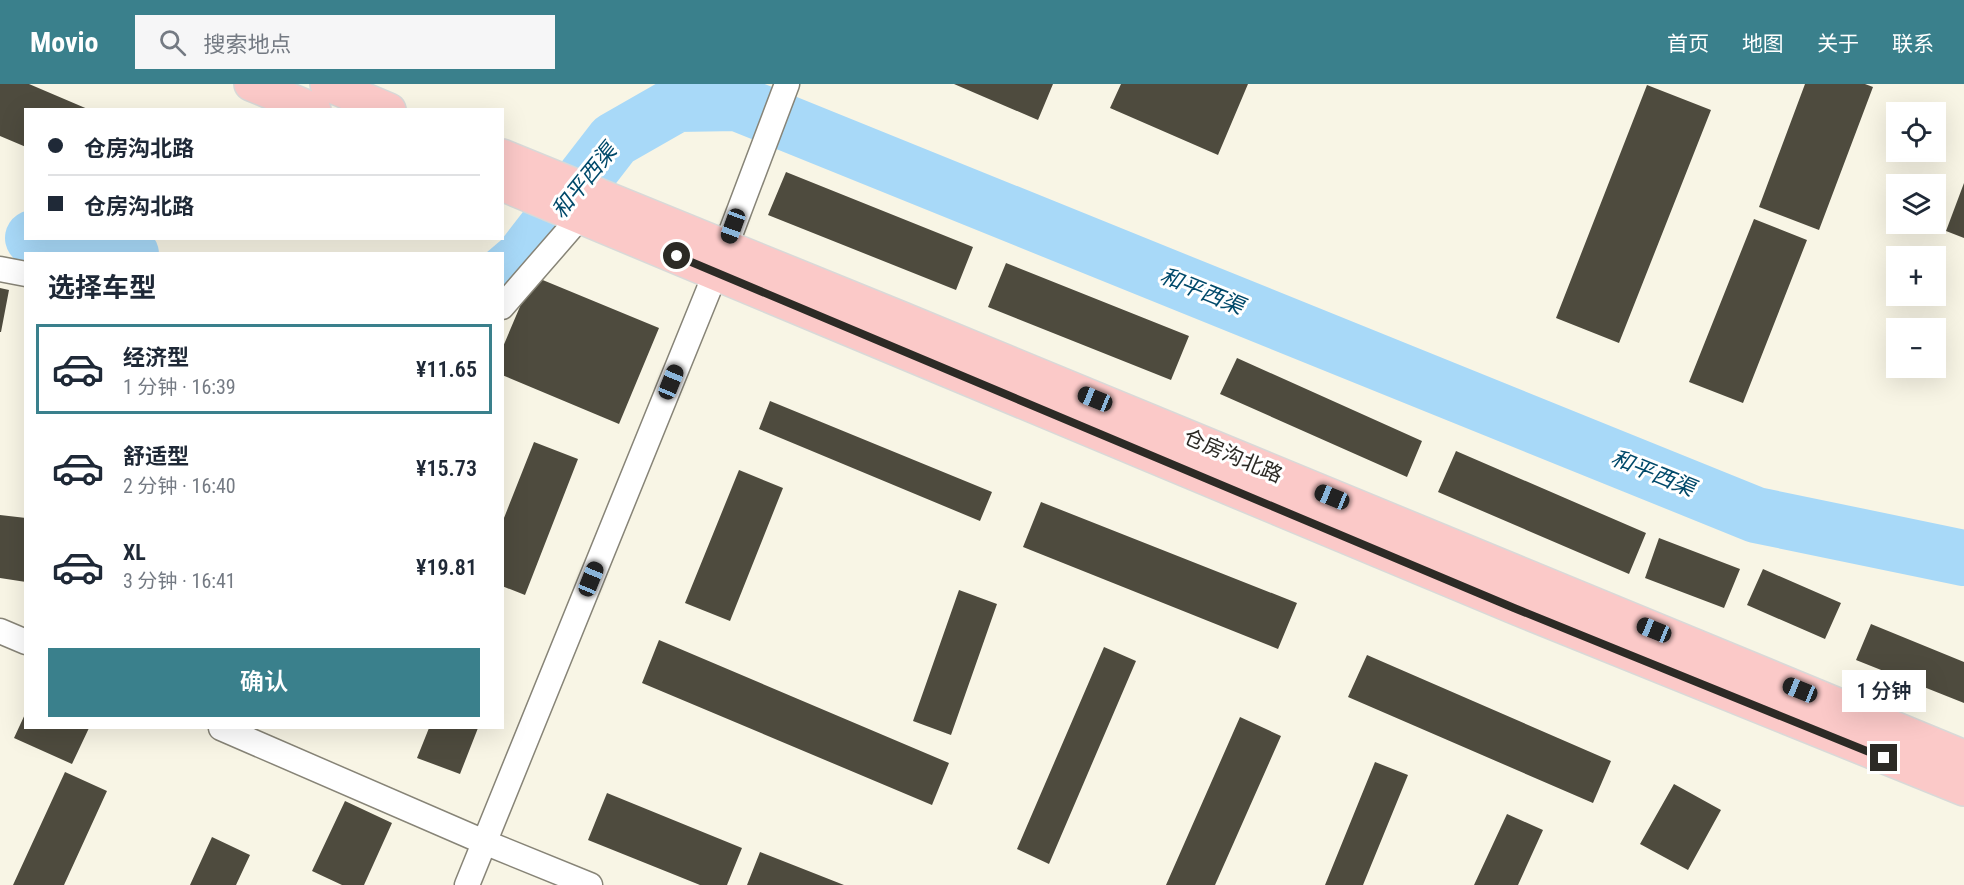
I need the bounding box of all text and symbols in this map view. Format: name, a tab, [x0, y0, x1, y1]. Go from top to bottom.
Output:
search box	[135, 15, 555, 69]
text: Movio	[30, 26, 99, 59]
icon: search	[156, 26, 189, 59]
text: 搜索地点	[204, 32, 292, 57]
text: 首页	[1667, 32, 1709, 56]
text: 地图	[1742, 32, 1784, 56]
text: 关于	[1817, 32, 1859, 56]
text: 联系	[1892, 32, 1934, 56]
map controls	[1886, 102, 1946, 378]
button: locate	[1886, 102, 1946, 162]
text: 仓房沟北路	[84, 136, 194, 161]
water label: 和平西渠	[547, 137, 623, 223]
button: layers	[1886, 174, 1946, 234]
text: 仓房沟北路	[84, 194, 194, 219]
car	[718, 206, 748, 246]
route start	[663, 242, 690, 269]
button: +	[1886, 246, 1946, 306]
water label: 和平西渠	[1157, 263, 1250, 320]
text: 选择车型	[48, 272, 156, 304]
button: −	[1886, 318, 1946, 378]
icon: car	[51, 342, 105, 396]
text: 经济型	[123, 345, 189, 370]
text: ¥11.65	[416, 357, 477, 382]
car	[656, 362, 686, 402]
text: 1 分钟 · 16:39	[123, 375, 236, 399]
car	[1075, 384, 1115, 414]
street label: 仓房沟北路	[1180, 424, 1286, 488]
icon: car	[51, 441, 105, 495]
text: 舒适型	[123, 444, 189, 469]
water label: 和平西渠	[1608, 445, 1701, 502]
text: ¥15.73	[416, 456, 477, 481]
text: 2 分钟 · 16:40	[123, 474, 236, 498]
car	[1312, 482, 1352, 512]
icon: car	[51, 540, 105, 594]
text: XL	[123, 540, 146, 565]
text: ¥19.81	[416, 555, 477, 580]
car	[576, 559, 606, 599]
text: 3 分钟 · 16:41	[123, 569, 236, 593]
car	[1634, 615, 1674, 645]
button: 确认	[48, 648, 480, 717]
callout: 1 分钟	[1842, 671, 1926, 713]
car	[1780, 675, 1820, 705]
text: 1 分钟	[1857, 679, 1911, 703]
route end	[1870, 744, 1897, 771]

